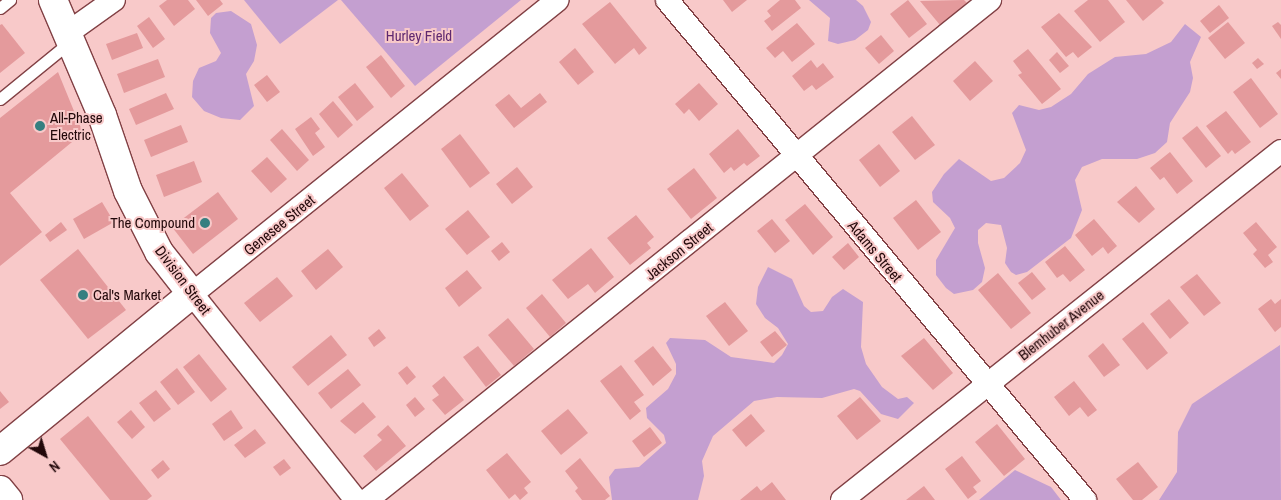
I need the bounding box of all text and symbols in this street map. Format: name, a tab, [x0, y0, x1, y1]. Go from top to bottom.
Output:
park label: Hurley Field	[386, 27, 452, 45]
place label: All-Phase Electric	[50, 108, 103, 143]
marker: All-Phase Electric	[34, 120, 46, 132]
street label: Genesee Street	[240, 191, 318, 259]
place label: The Compound	[110, 214, 195, 232]
marker: The Compound	[199, 217, 211, 229]
street label: Adams Street	[844, 217, 906, 285]
street label: Jackson Street	[642, 218, 716, 284]
street label: Division Street	[151, 242, 215, 318]
place label: Cal's Market	[93, 286, 161, 304]
street label: Blemhuber Avenue	[1014, 286, 1108, 364]
marker: Cal's Market	[77, 289, 89, 301]
north arrow	[20, 430, 70, 480]
text: N	[46, 457, 63, 476]

